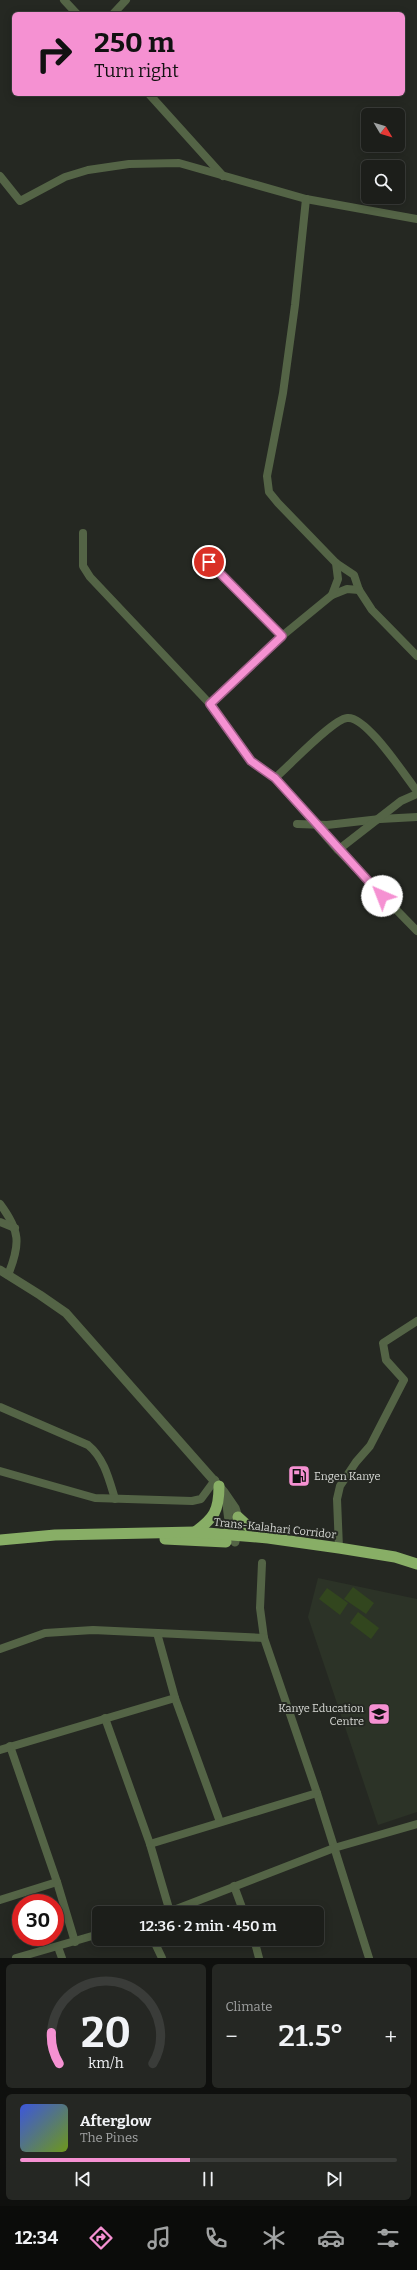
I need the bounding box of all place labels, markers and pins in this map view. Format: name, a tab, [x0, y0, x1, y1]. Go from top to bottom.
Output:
pin	[192, 545, 226, 579]
fuel station icon: Engen Kanye	[286, 1463, 312, 1489]
place label: Engen Kanye	[314, 1470, 380, 1483]
school or university icon: Kanye Education Centre	[366, 1701, 392, 1727]
place label: Kanye Education Centre	[278, 1702, 364, 1728]

